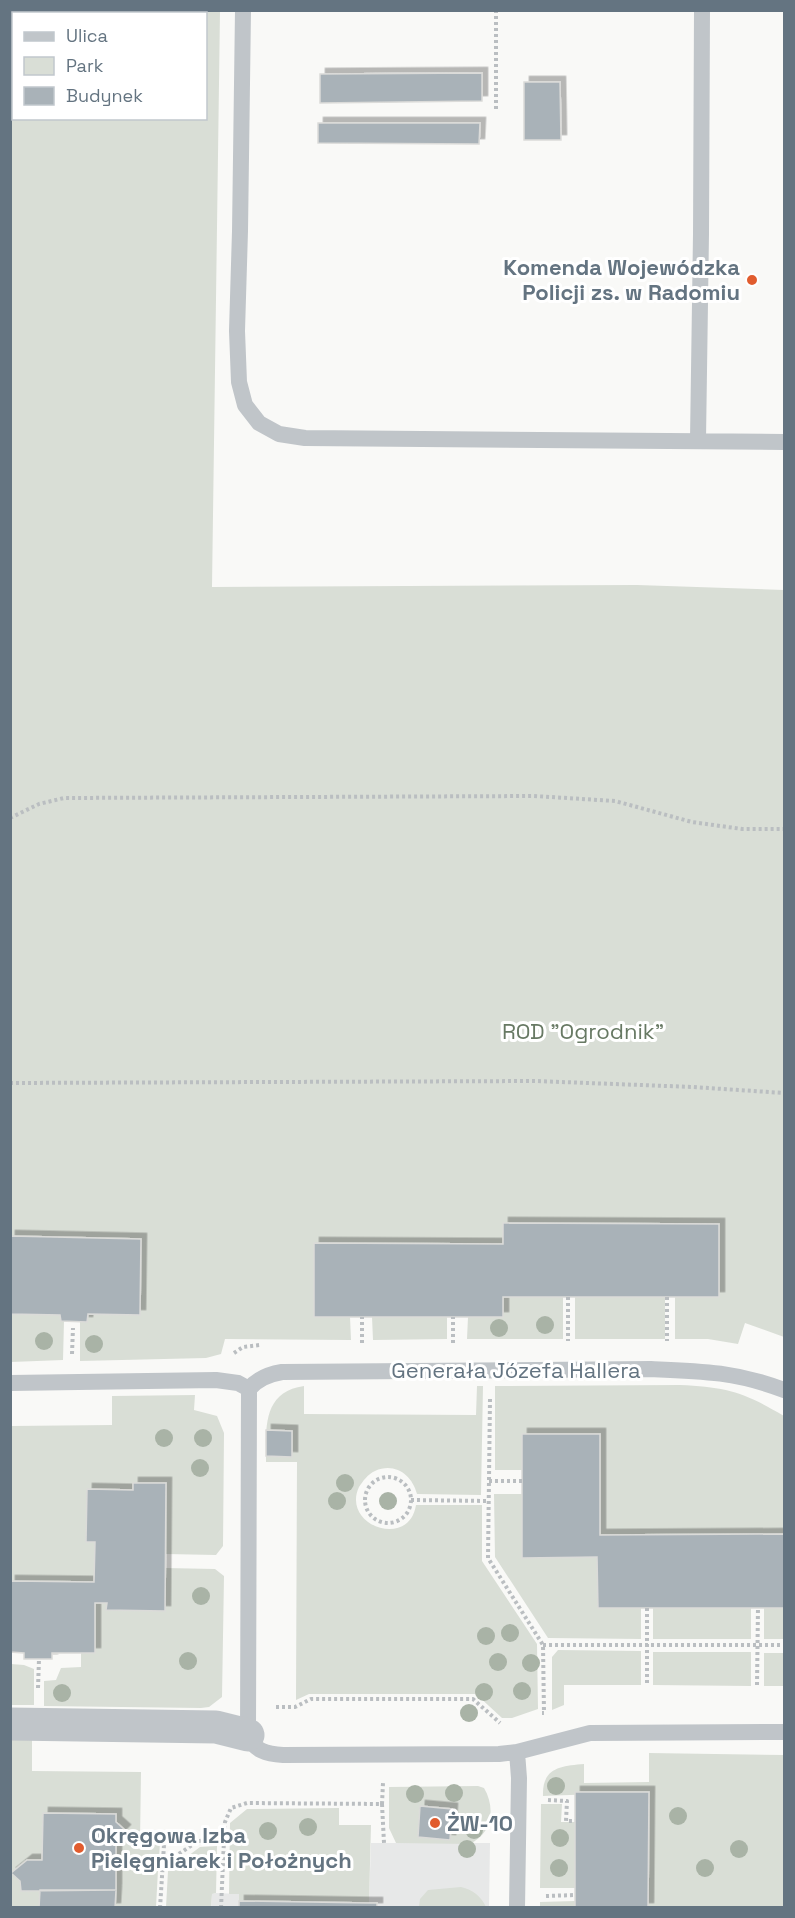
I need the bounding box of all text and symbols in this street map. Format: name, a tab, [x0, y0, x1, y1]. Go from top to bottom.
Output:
legend	[12, 12, 207, 120]
text: Ulica	[66, 24, 108, 47]
text: Park	[66, 54, 104, 77]
text: Budynek	[66, 84, 143, 107]
place label: Komenda Wojewódzka Policji zs. w Radomiu	[503, 253, 740, 306]
marker: Komenda Wojewódzka Policji zs. w Radomiu	[745, 273, 759, 287]
park label: ROD "Ogrodnik"	[502, 1017, 664, 1045]
street label: Generała Józefa Hallera	[391, 1356, 641, 1384]
place label: ŻW-10	[447, 1809, 513, 1837]
marker: ŻW-10	[428, 1816, 442, 1830]
place label: Okręgowa Izba Pielęgniarek i Położnych	[91, 1821, 352, 1874]
marker: Okręgowa Izba Pielęgniarek i Położnych	[72, 1841, 86, 1855]

